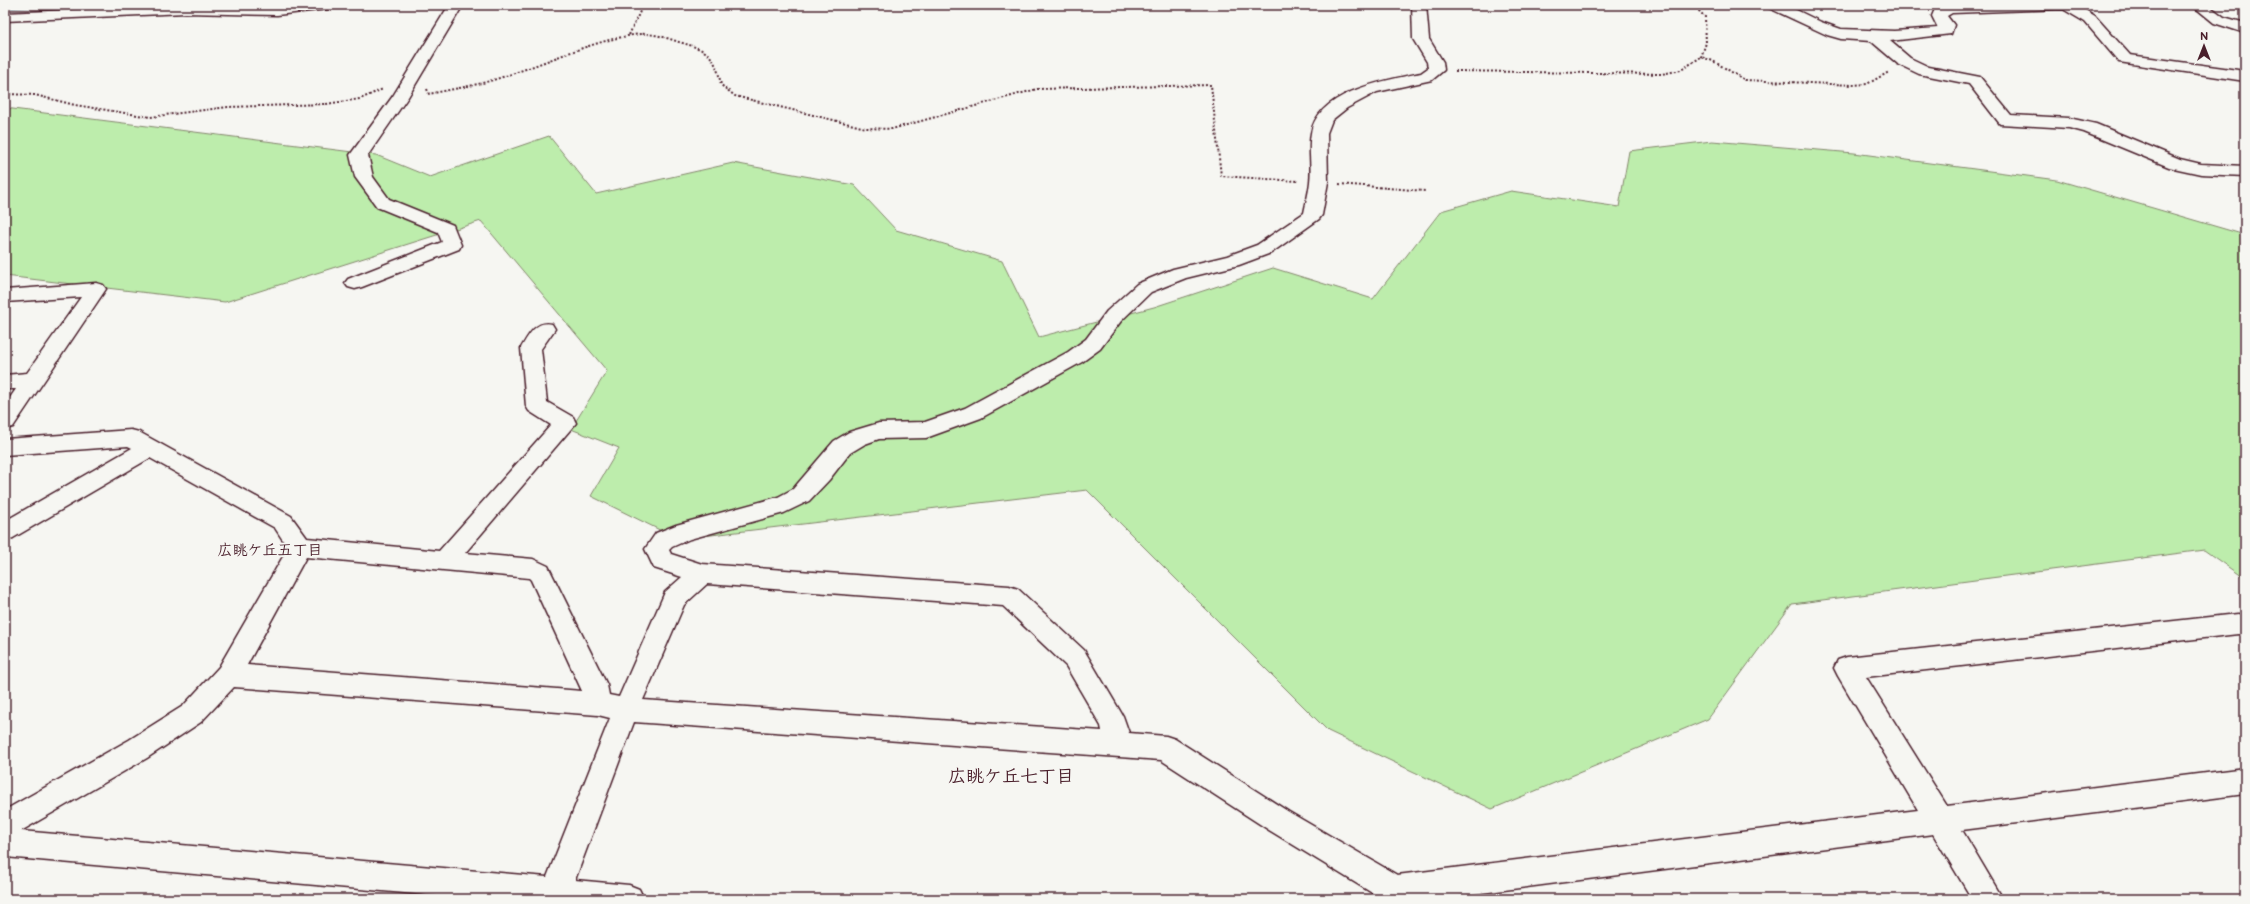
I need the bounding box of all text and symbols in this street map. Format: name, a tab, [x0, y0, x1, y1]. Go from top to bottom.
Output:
north arrow	[2184, 26, 2224, 66]
text: N	[2200, 30, 2208, 43]
district label: 広眺ケ丘五丁目	[217, 541, 323, 560]
district label: 広眺ケ丘七丁目	[948, 766, 1074, 787]

